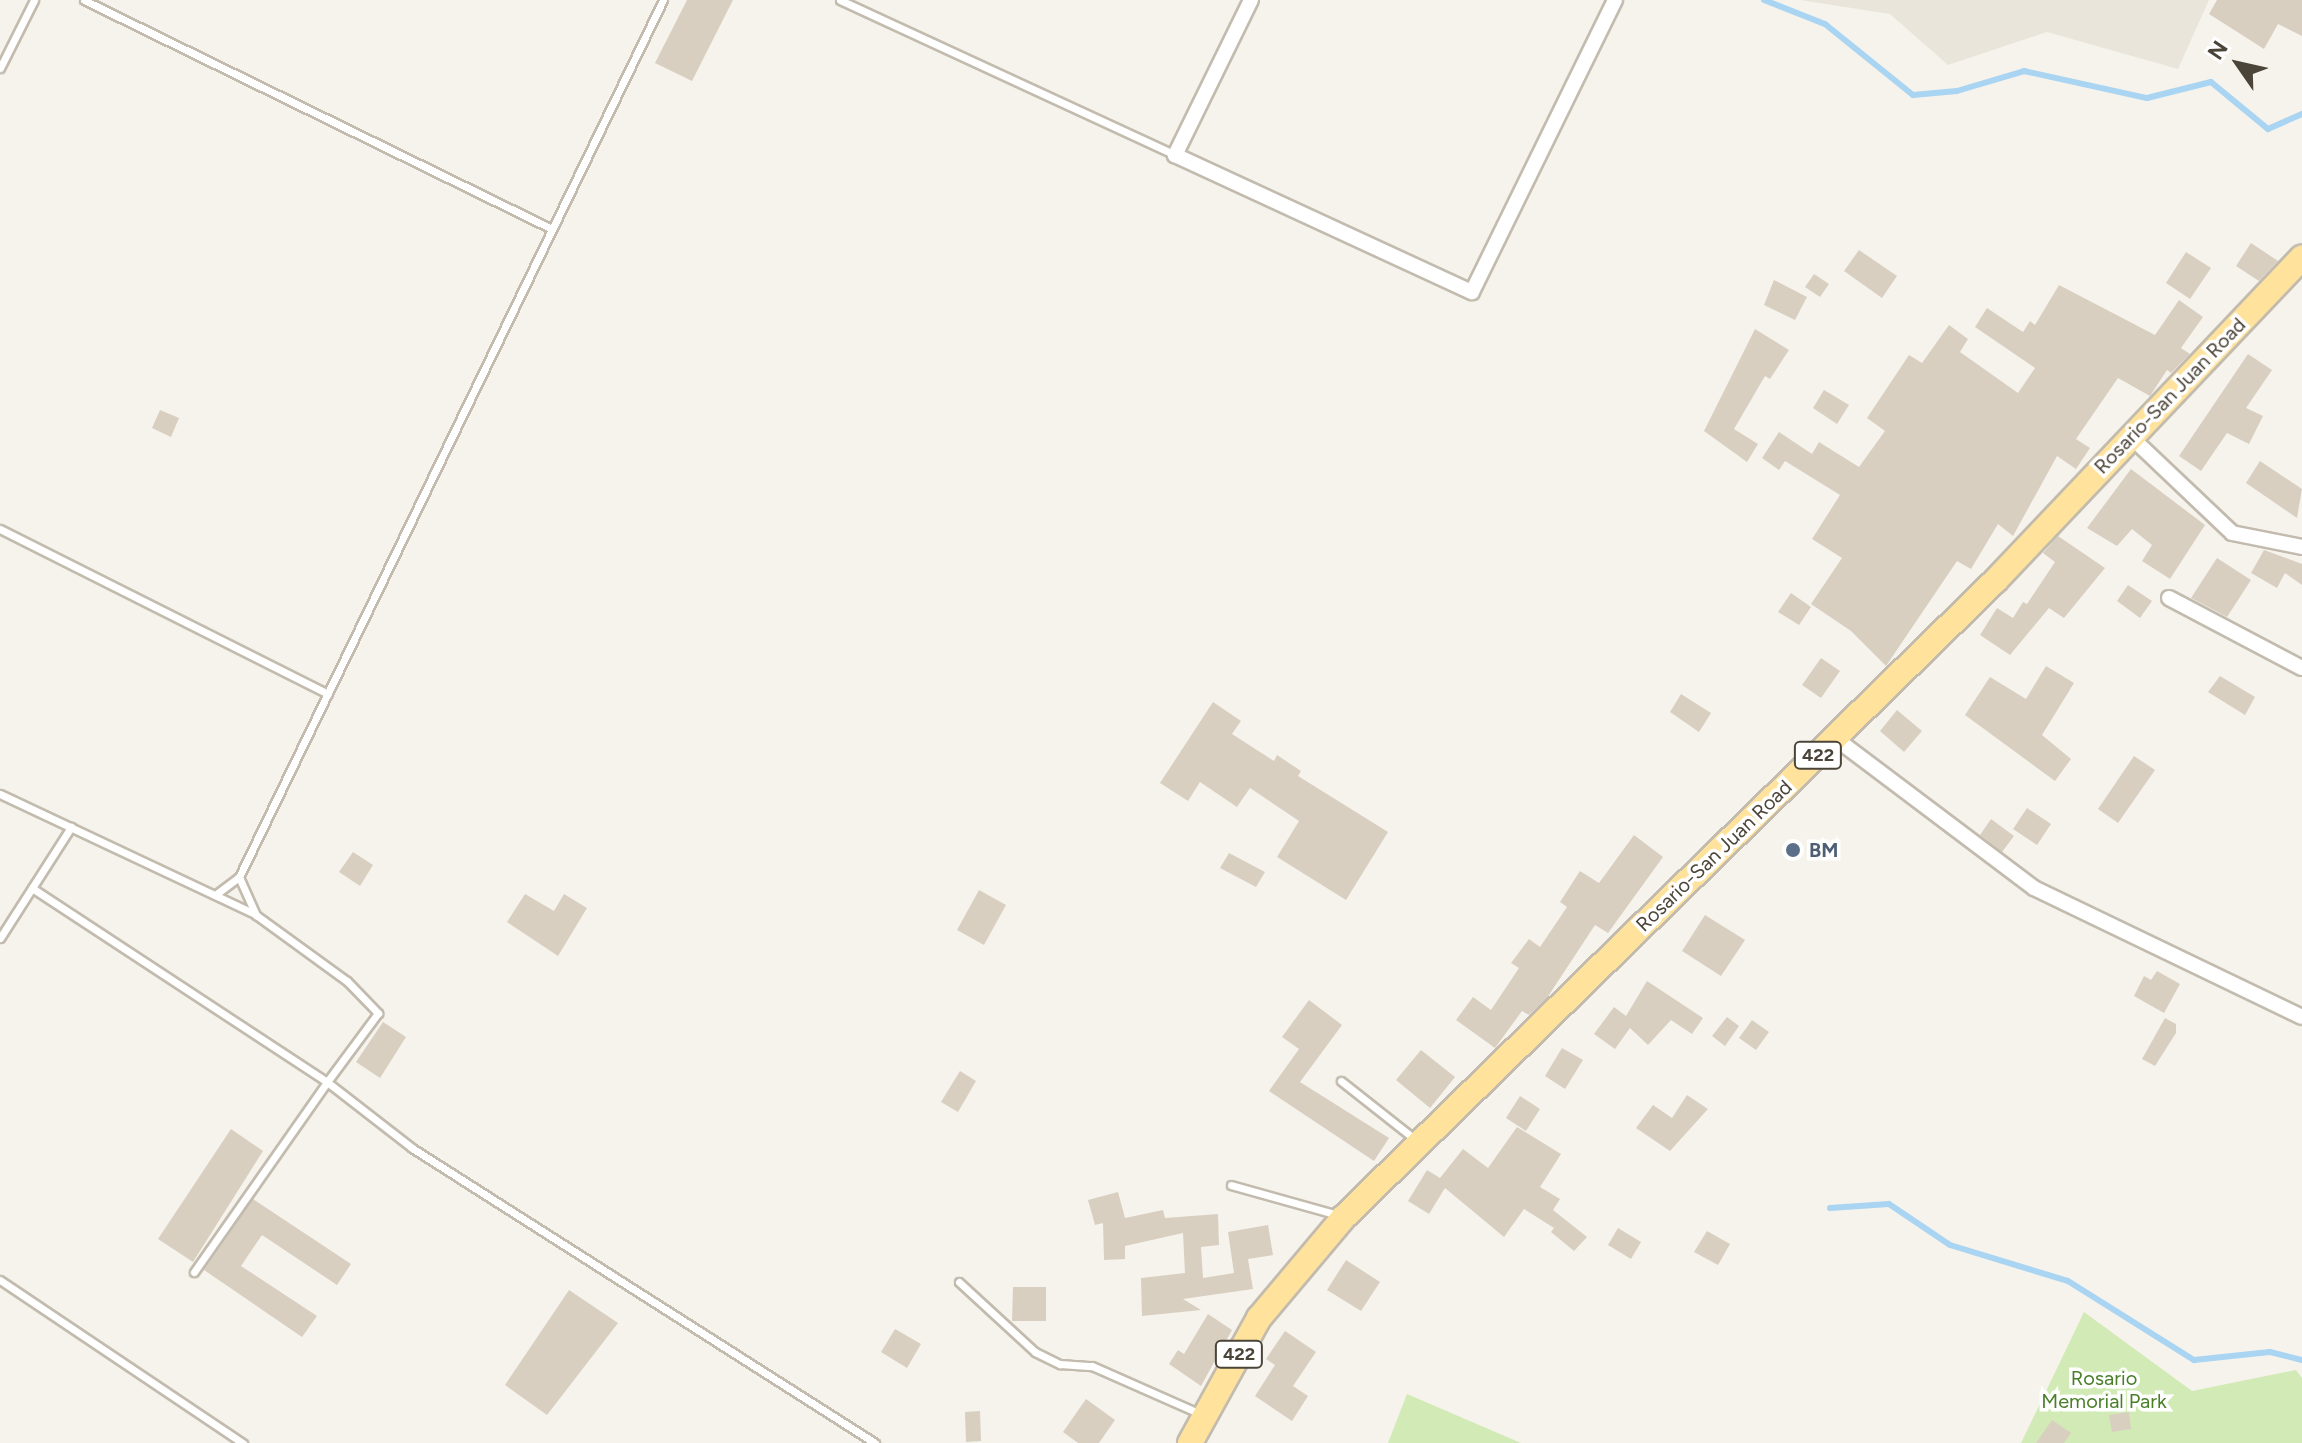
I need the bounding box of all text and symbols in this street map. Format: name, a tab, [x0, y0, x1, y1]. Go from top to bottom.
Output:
north arrow	[2198, 24, 2278, 104]
text: N	[2202, 36, 2234, 65]
street label: Rosario-San Juan Road	[2089, 313, 2251, 479]
road number: 422	[1792, 741, 1844, 769]
street label: Rosario-San Juan Road	[1631, 775, 1797, 937]
place label: BM	[1809, 838, 1838, 862]
marker: BM	[1784, 841, 1802, 859]
road number: 422	[1213, 1340, 1265, 1368]
park label: Rosario Memorial Park	[2041, 1367, 2167, 1414]

